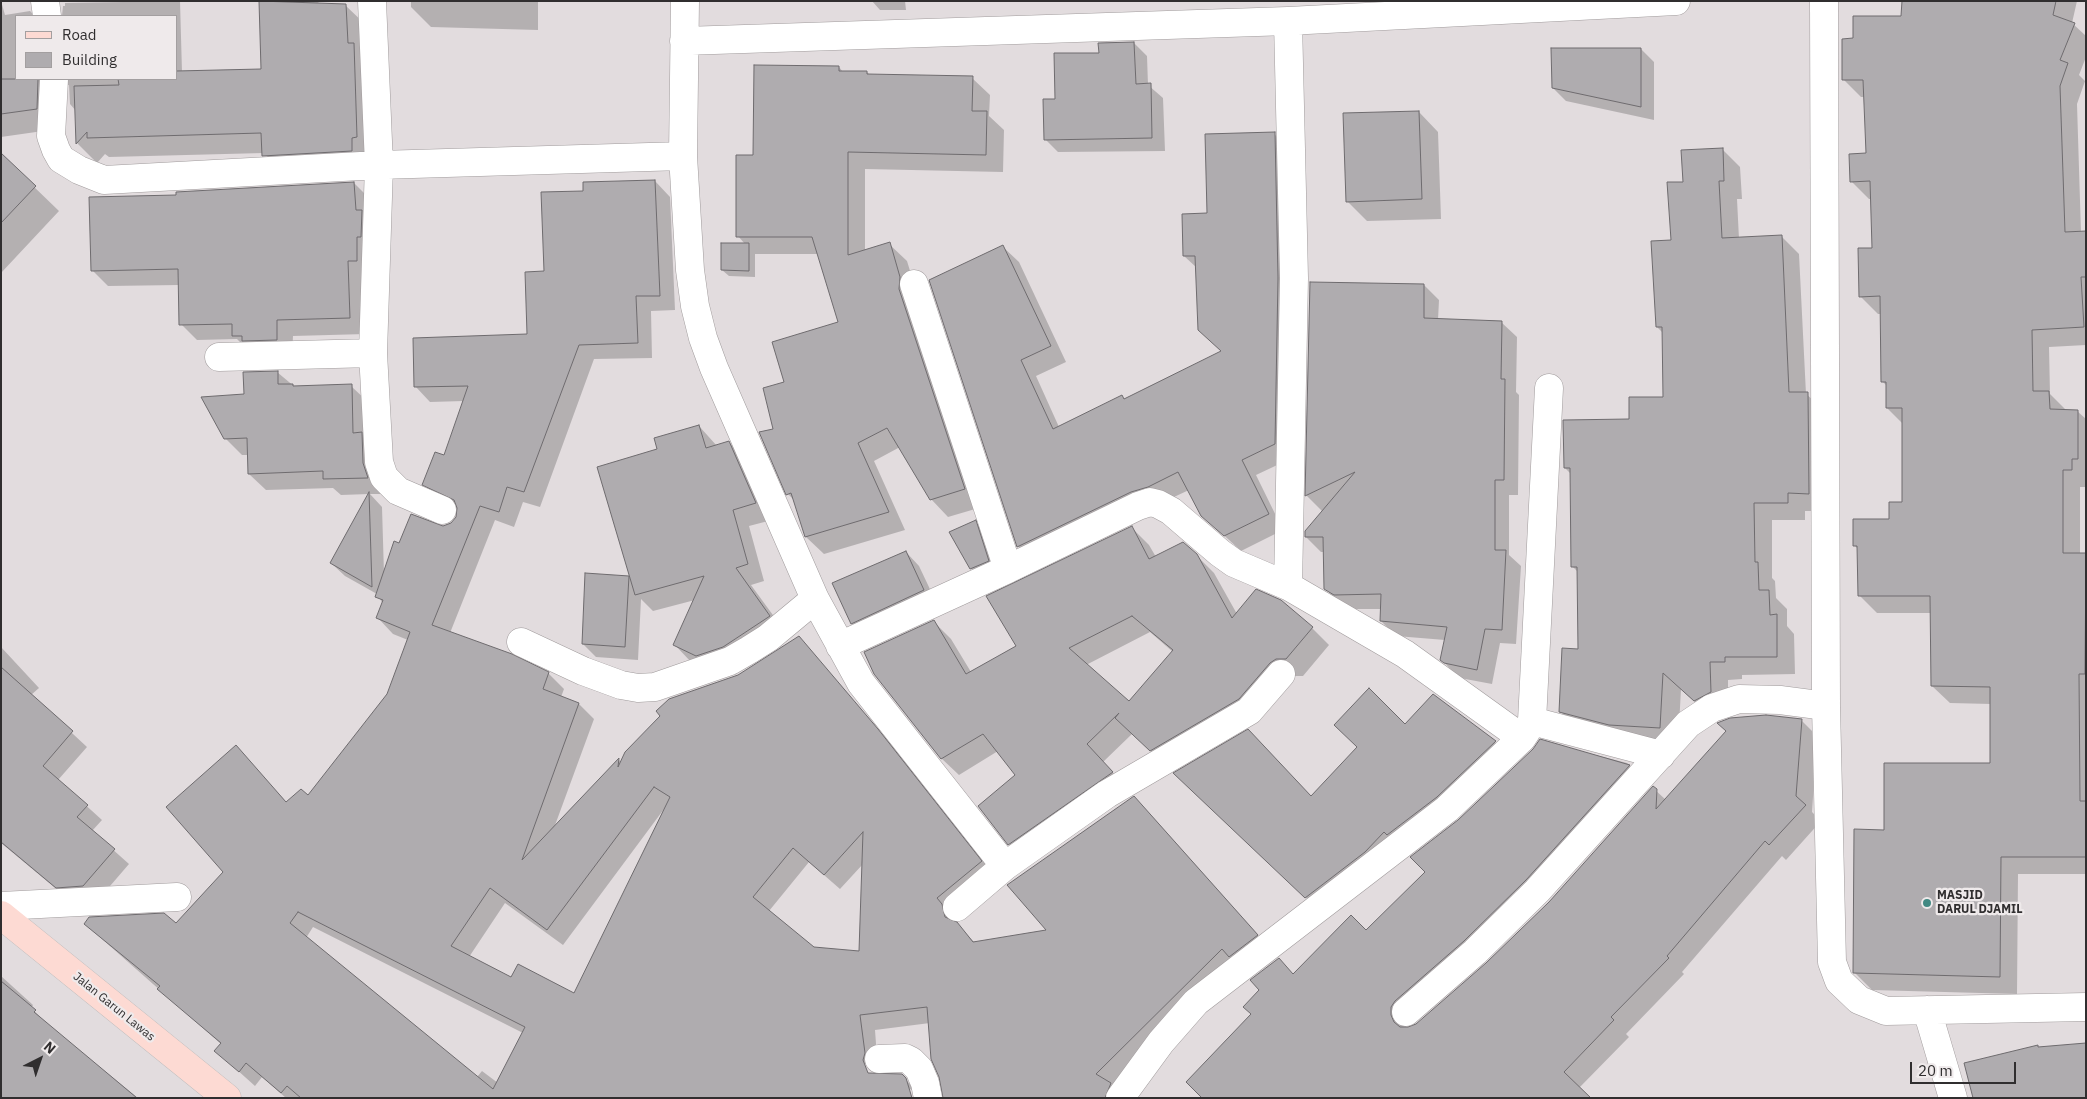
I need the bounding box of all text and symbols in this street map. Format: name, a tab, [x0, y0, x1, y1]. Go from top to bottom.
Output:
legend	[15, 15, 178, 80]
text: Road	[62, 25, 97, 44]
text: Building	[62, 50, 117, 69]
place label: MASJID DARUL DJAMIL	[1937, 889, 2023, 917]
marker: MASJID DARUL DJAMIL	[1921, 897, 1933, 909]
street label: Jalan Garun Lawas	[70, 970, 158, 1044]
north arrow	[15, 1034, 65, 1084]
text: N	[40, 1038, 60, 1058]
scale bar	[1912, 1052, 2018, 1084]
text: 20 m	[1918, 1061, 1953, 1080]

